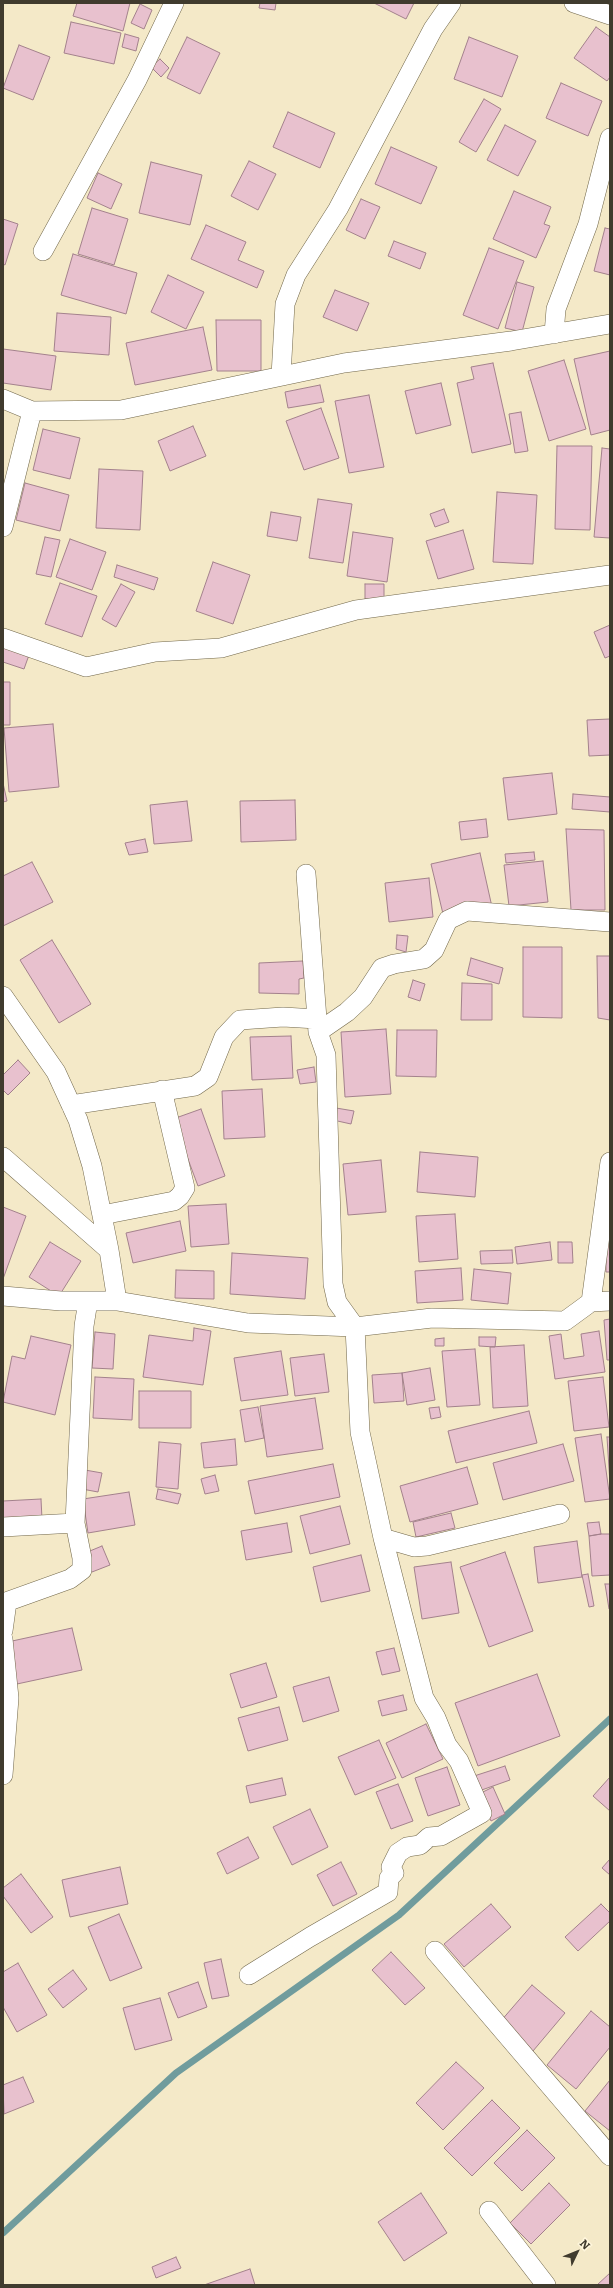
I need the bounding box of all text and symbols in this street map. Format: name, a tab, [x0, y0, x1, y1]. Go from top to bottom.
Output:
north arrow	[557, 2232, 597, 2272]
text: N	[577, 2235, 595, 2253]

